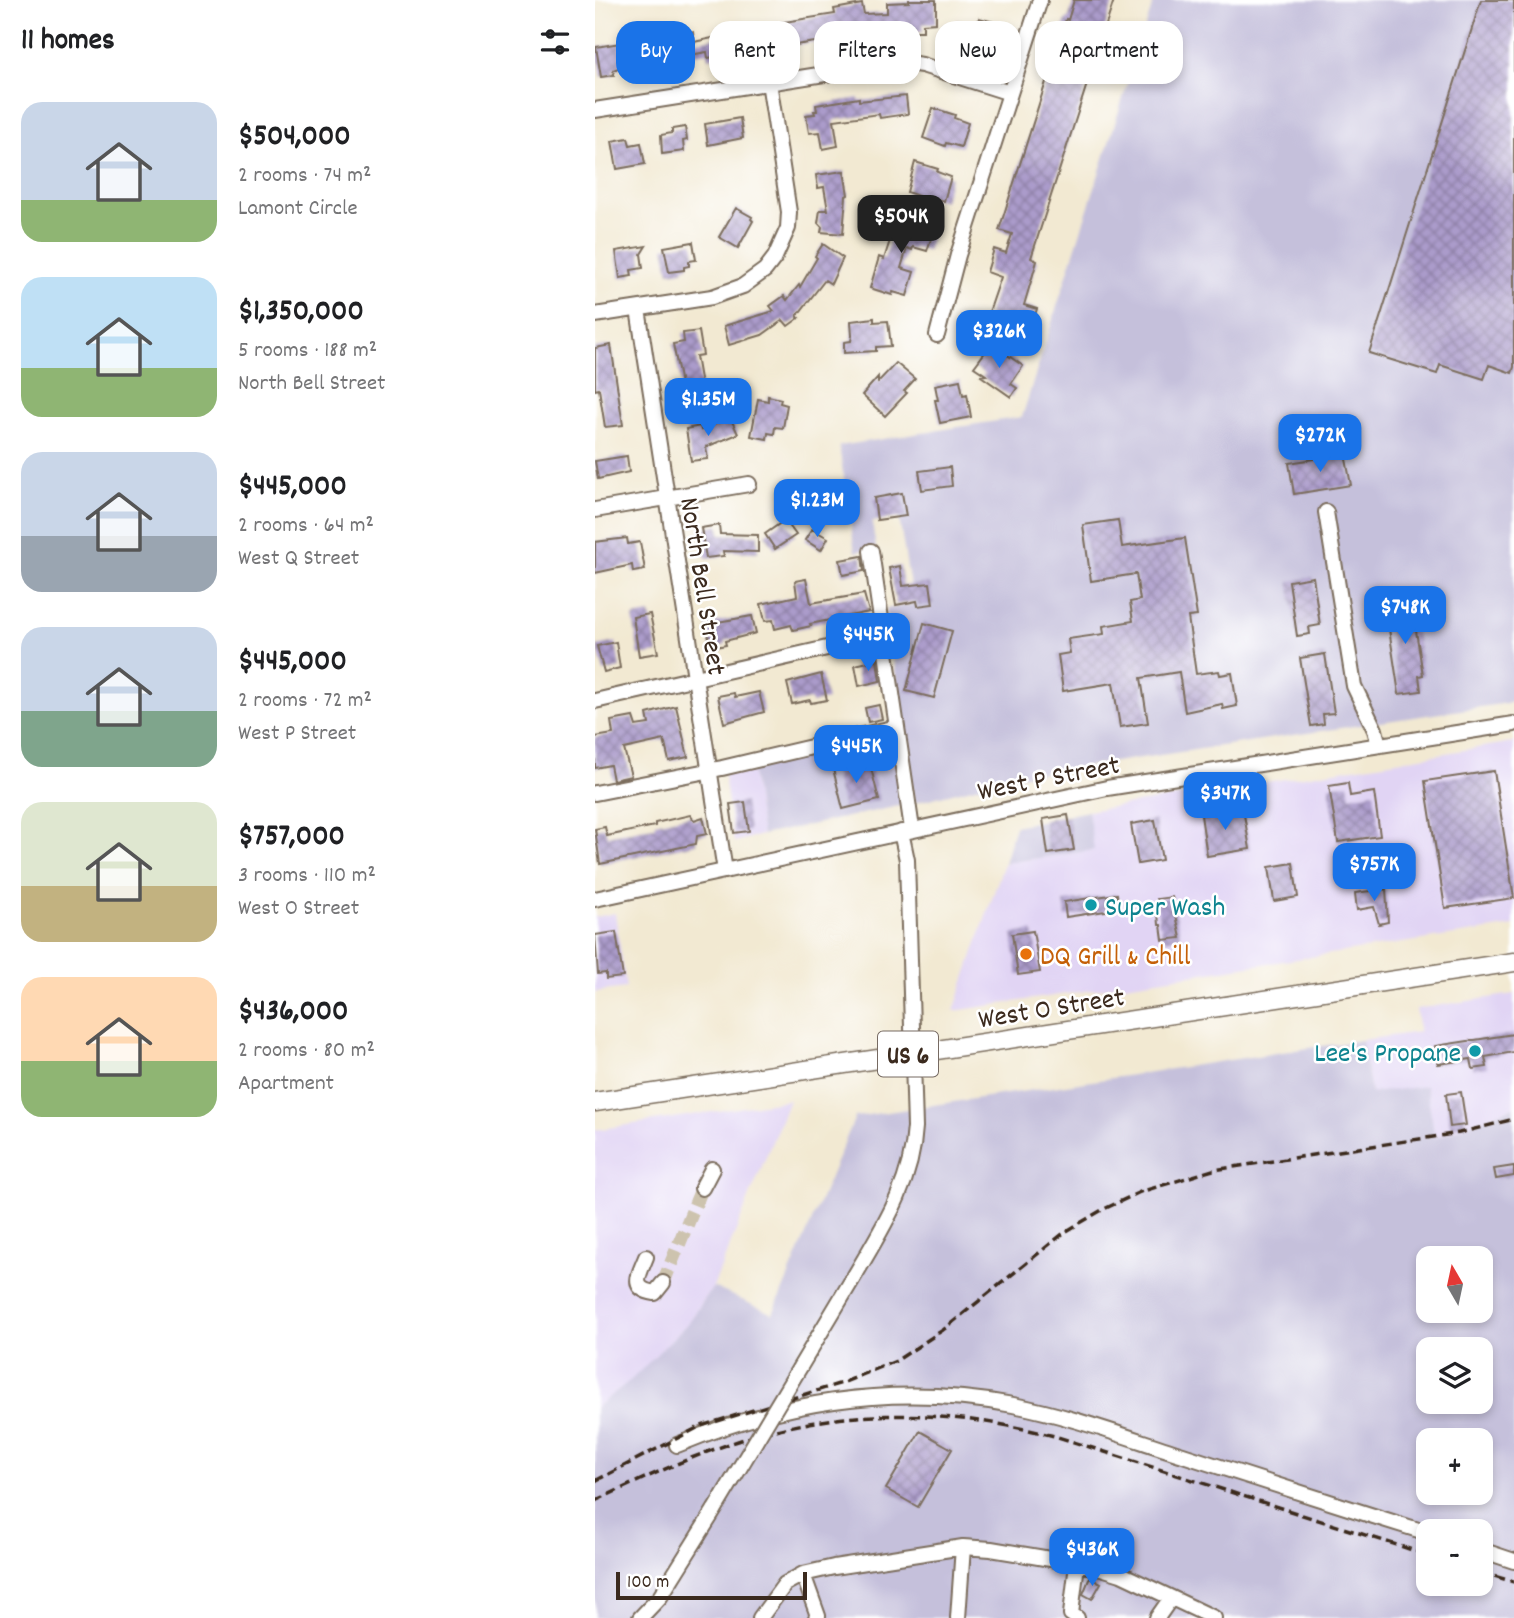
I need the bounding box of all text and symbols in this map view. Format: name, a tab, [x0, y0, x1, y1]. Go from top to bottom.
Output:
text: 11 homes	[21, 21, 115, 64]
chip: Buy	[616, 21, 695, 84]
chip: Rent	[709, 21, 800, 84]
chip: Filters	[814, 21, 921, 84]
chip: New	[935, 21, 1021, 84]
chip: Apartment	[1035, 21, 1183, 84]
icon: filters	[536, 23, 574, 61]
text: $504,000	[238, 117, 351, 160]
icon: home	[77, 130, 161, 214]
text: 2 rooms · 74 m²	[238, 160, 371, 193]
text: Lamont Circle	[238, 193, 358, 226]
pin: $504K	[852, 196, 950, 255]
text: $504K	[873, 201, 929, 234]
text: $1,350,000	[238, 292, 364, 335]
icon: home	[77, 305, 161, 389]
pin: $326K	[950, 310, 1048, 370]
text: $326K	[972, 316, 1026, 349]
text: 5 rooms · 188 m²	[238, 335, 377, 368]
text: North Bell Street	[238, 368, 386, 401]
pin: $1.35M	[651, 378, 765, 438]
text: $1.35M	[681, 384, 735, 417]
pin: $272K	[1271, 414, 1369, 474]
text: $272K	[1294, 420, 1346, 453]
text: $445,000	[238, 467, 347, 510]
icon: home	[77, 480, 161, 564]
pin: $1.23M	[760, 480, 874, 539]
text: $1.23M	[790, 485, 844, 518]
street label: North Bell Street	[666, 495, 734, 679]
text: 2 rooms · 64 m²	[238, 510, 374, 543]
text: West Q Street	[238, 543, 359, 576]
pin: $748K	[1356, 586, 1454, 646]
text: $748K	[1380, 592, 1430, 625]
pin: $445K	[819, 614, 917, 673]
text: $445K	[842, 619, 894, 652]
text: $445,000	[238, 642, 347, 685]
icon: home	[77, 655, 161, 739]
text: 2 rooms · 72 m²	[238, 685, 372, 718]
text: West P Street	[238, 718, 356, 751]
pin: $445K	[807, 726, 905, 785]
text: $445K	[830, 731, 882, 764]
street label: West P Street	[974, 748, 1123, 814]
pin: $347K	[1176, 772, 1274, 832]
text: $347K	[1200, 778, 1250, 811]
text: $757,000	[238, 817, 345, 860]
icon: home	[77, 830, 161, 914]
pin: $757K	[1325, 844, 1423, 903]
text: $757K	[1349, 849, 1399, 882]
text: 3 rooms · 110 m²	[238, 860, 376, 893]
place label: Super Wash	[1105, 890, 1225, 930]
text: West O Street	[238, 893, 359, 926]
marker: Super Wash	[1083, 897, 1099, 913]
place label: DQ Grill & Chill	[1040, 939, 1191, 979]
marker: DQ Grill & Chill	[1018, 946, 1034, 962]
street label: West O Street	[976, 980, 1128, 1042]
text: $436,000	[238, 992, 348, 1035]
icon: home	[77, 1005, 161, 1089]
road number: US 6	[878, 1032, 938, 1077]
text: 2 rooms · 80 m²	[238, 1035, 375, 1068]
place label: Lee's Propane	[1314, 1036, 1461, 1076]
marker: Lee's Propane	[1467, 1043, 1483, 1059]
text: Apartment	[238, 1068, 334, 1101]
north arrow	[1416, 1246, 1493, 1323]
map controls	[1416, 1246, 1493, 1596]
button: layers	[1416, 1337, 1493, 1414]
button: +	[1416, 1428, 1493, 1505]
button: −	[1416, 1519, 1493, 1596]
pin: $436K	[1043, 1528, 1141, 1588]
text: $436K	[1065, 1534, 1119, 1567]
scale bar	[616, 1569, 807, 1601]
text: 100 m	[627, 1570, 669, 1597]

